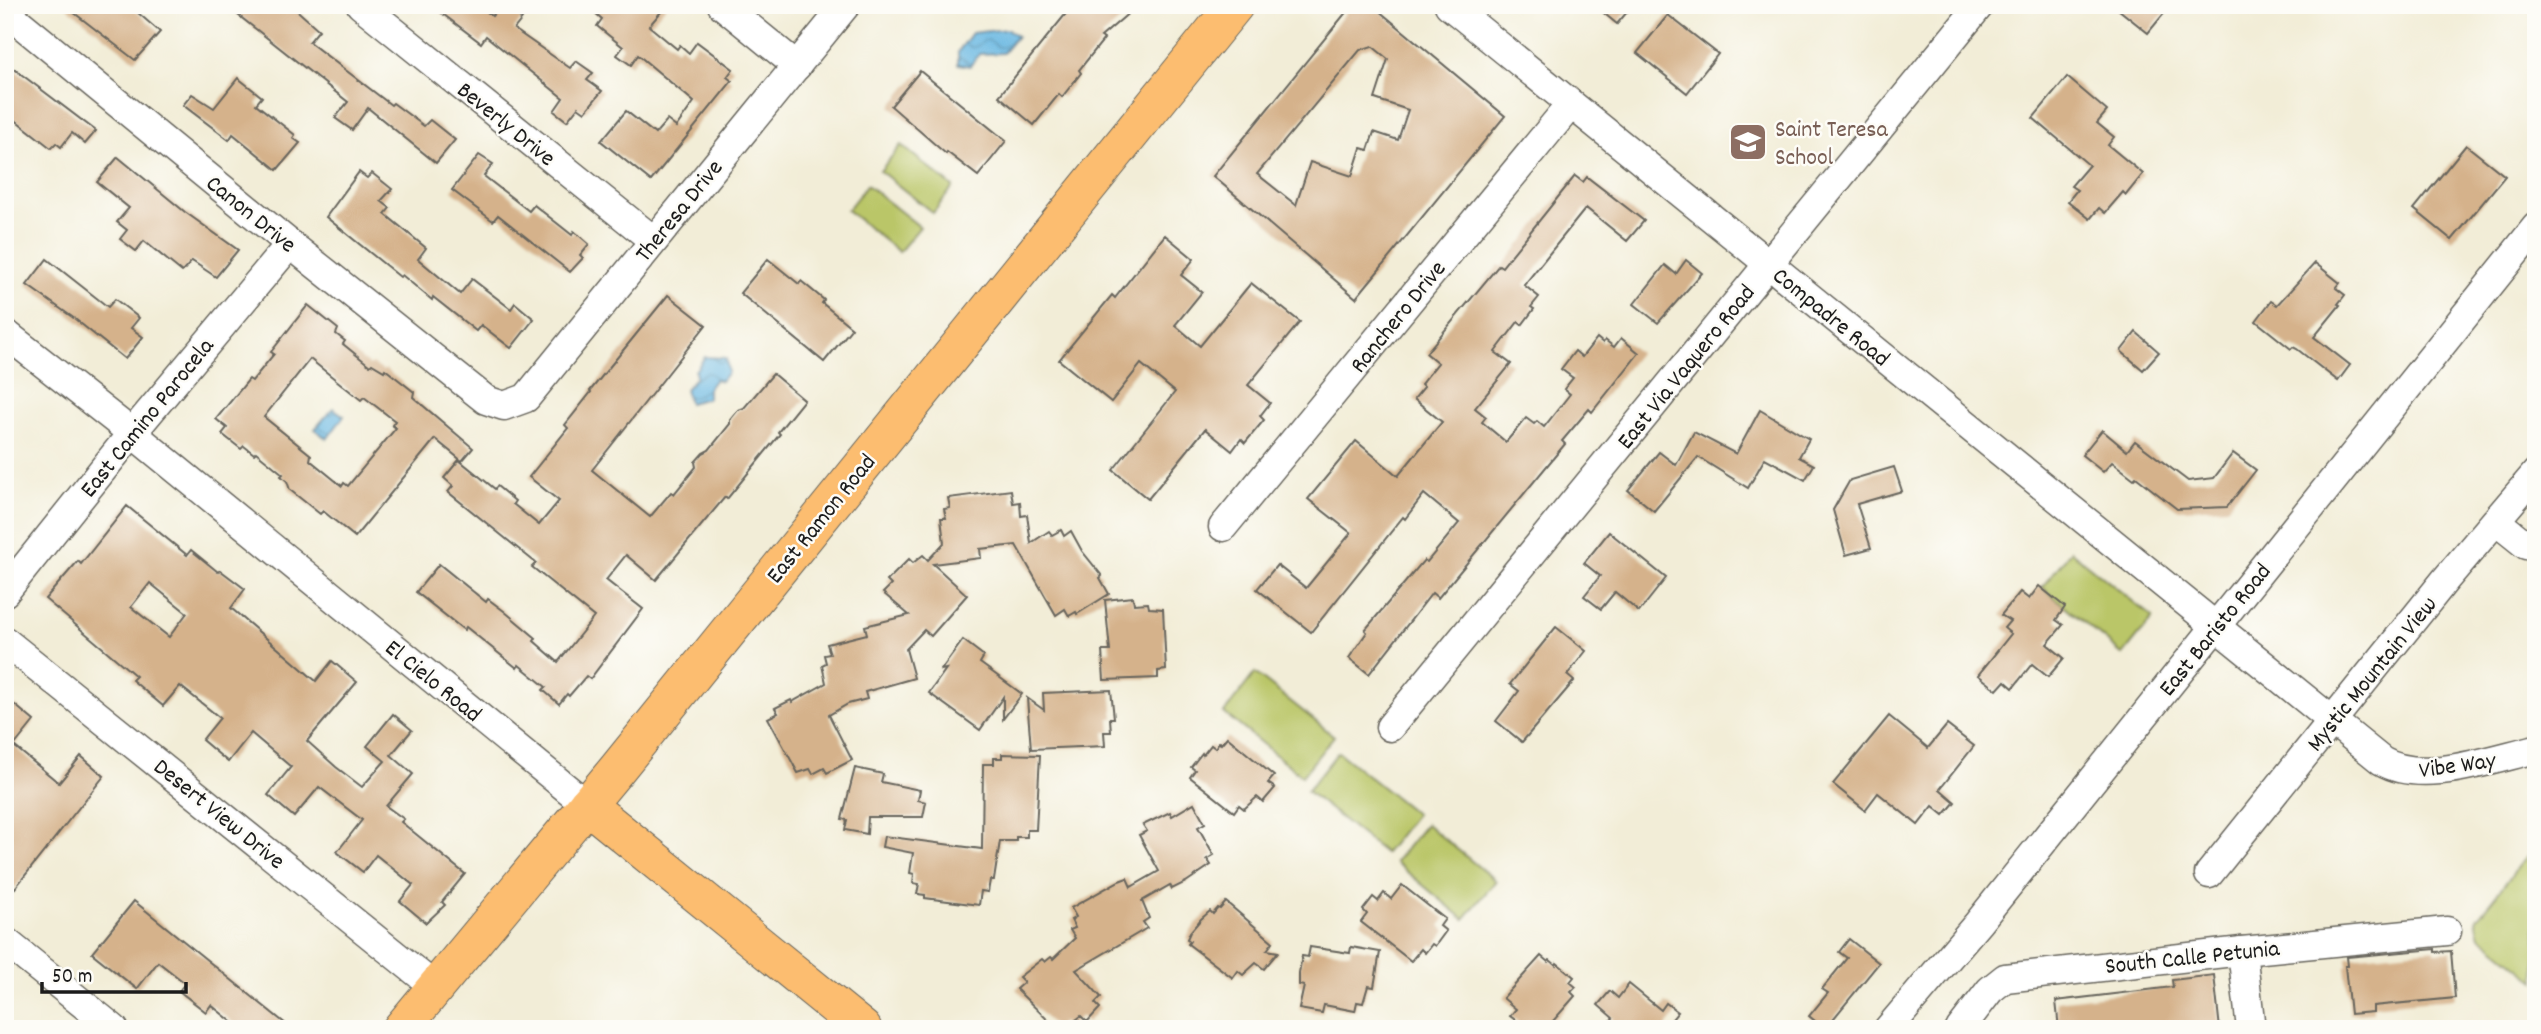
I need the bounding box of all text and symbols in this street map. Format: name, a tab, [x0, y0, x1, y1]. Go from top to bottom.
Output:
street label: Beverly Drive	[448, 75, 562, 176]
place label: Saint Teresa School	[1775, 114, 1888, 176]
school or university icon: Saint Teresa School	[1727, 121, 1769, 163]
street label: Theresa Drive	[628, 153, 732, 271]
street label: Canon Drive	[198, 168, 303, 262]
street label: Ranchero Drive	[1343, 254, 1456, 382]
street label: Compadre Road	[1764, 260, 1896, 376]
street label: East Via Vaquero Road	[1610, 278, 1765, 458]
street label: East Camino Parocela	[73, 331, 224, 506]
street label: East Ramon Road	[759, 448, 885, 592]
street label: East Baristo Road	[2152, 557, 2281, 705]
street label: Mystic Mountain View	[2300, 590, 2447, 760]
street label: El Cielo Road	[376, 633, 488, 732]
street label: Vibe Way	[2417, 745, 2499, 789]
street label: Desert View Drive	[145, 752, 291, 879]
street label: South Calle Petunia	[2104, 933, 2282, 985]
scale bar	[42, 950, 186, 994]
text: 50 m	[52, 963, 92, 993]

